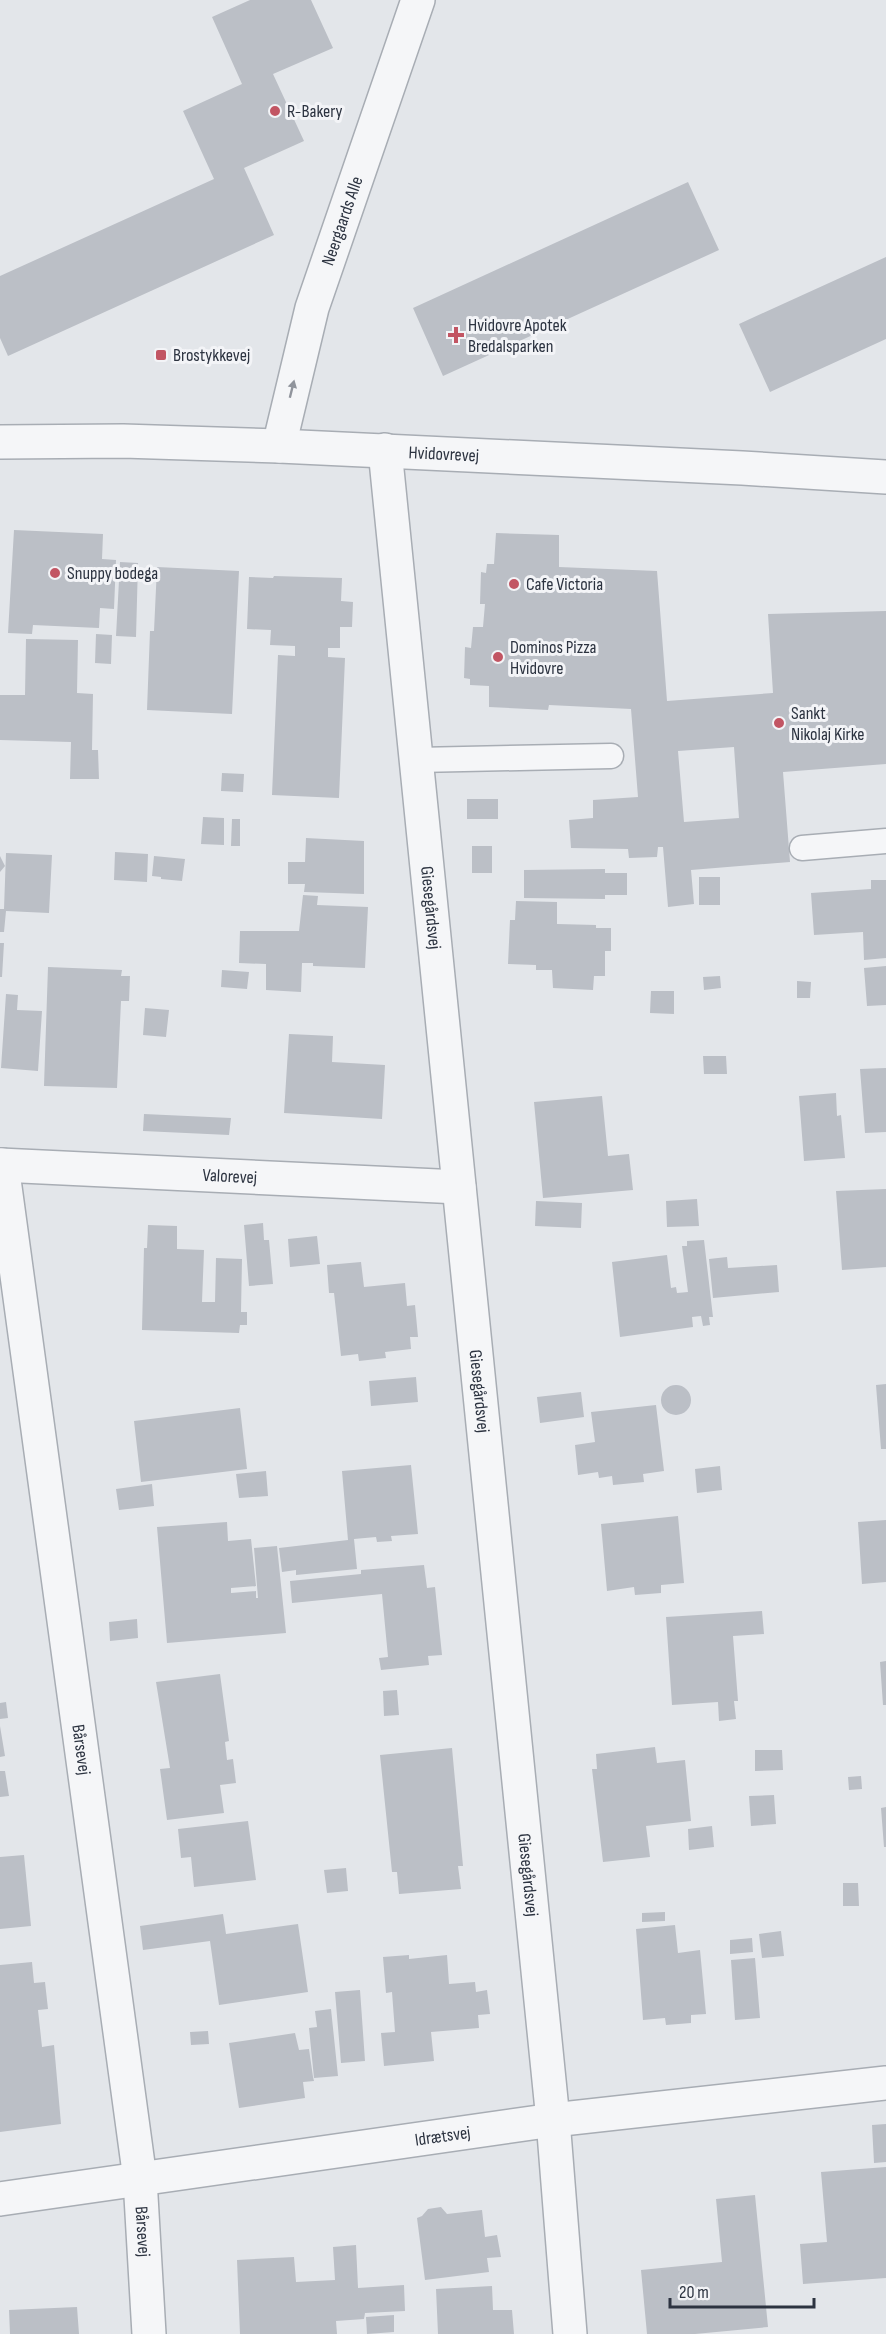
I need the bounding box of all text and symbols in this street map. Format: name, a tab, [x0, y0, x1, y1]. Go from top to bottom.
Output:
place label: R-Bakery	[287, 101, 343, 122]
marker: R-Bakery	[268, 104, 282, 118]
street label: Neergaards Alle	[317, 174, 367, 268]
place label: Hvidovre Apotek Bredalsparken	[468, 315, 567, 357]
marker: Hvidovre Apotek Bredalsparken	[449, 328, 463, 342]
place label: Brostykkevej	[173, 345, 250, 366]
marker: Brostykkevej	[154, 348, 168, 362]
one-way arrow	[288, 380, 298, 398]
street label: Hvidovrevej	[408, 442, 480, 466]
place label: Snuppy bodega	[67, 563, 158, 584]
marker: Snuppy bodega	[48, 566, 62, 580]
place label: Cafe Victoria	[526, 574, 603, 595]
marker: Cafe Victoria	[507, 577, 521, 591]
place label: Dominos Pizza Hvidovre	[510, 637, 597, 679]
marker: Dominos Pizza Hvidovre	[491, 650, 505, 664]
place label: Sankt Nikolaj Kirke	[791, 703, 864, 745]
marker: Sankt Nikolaj Kirke	[772, 716, 786, 730]
street label: Giesegårdsvej	[416, 865, 446, 950]
street label: Valorevej	[202, 1164, 258, 1188]
street label: Giesegårdsvej	[465, 1349, 494, 1434]
street label: Bårsevej	[68, 1723, 95, 1776]
street label: Giesegårdsvej	[514, 1832, 543, 1917]
street label: Idrætsvej	[413, 2121, 472, 2150]
street label: Bårsevej	[131, 2206, 155, 2258]
scale bar	[670, 2271, 814, 2309]
text: 20 m	[679, 2282, 709, 2303]

